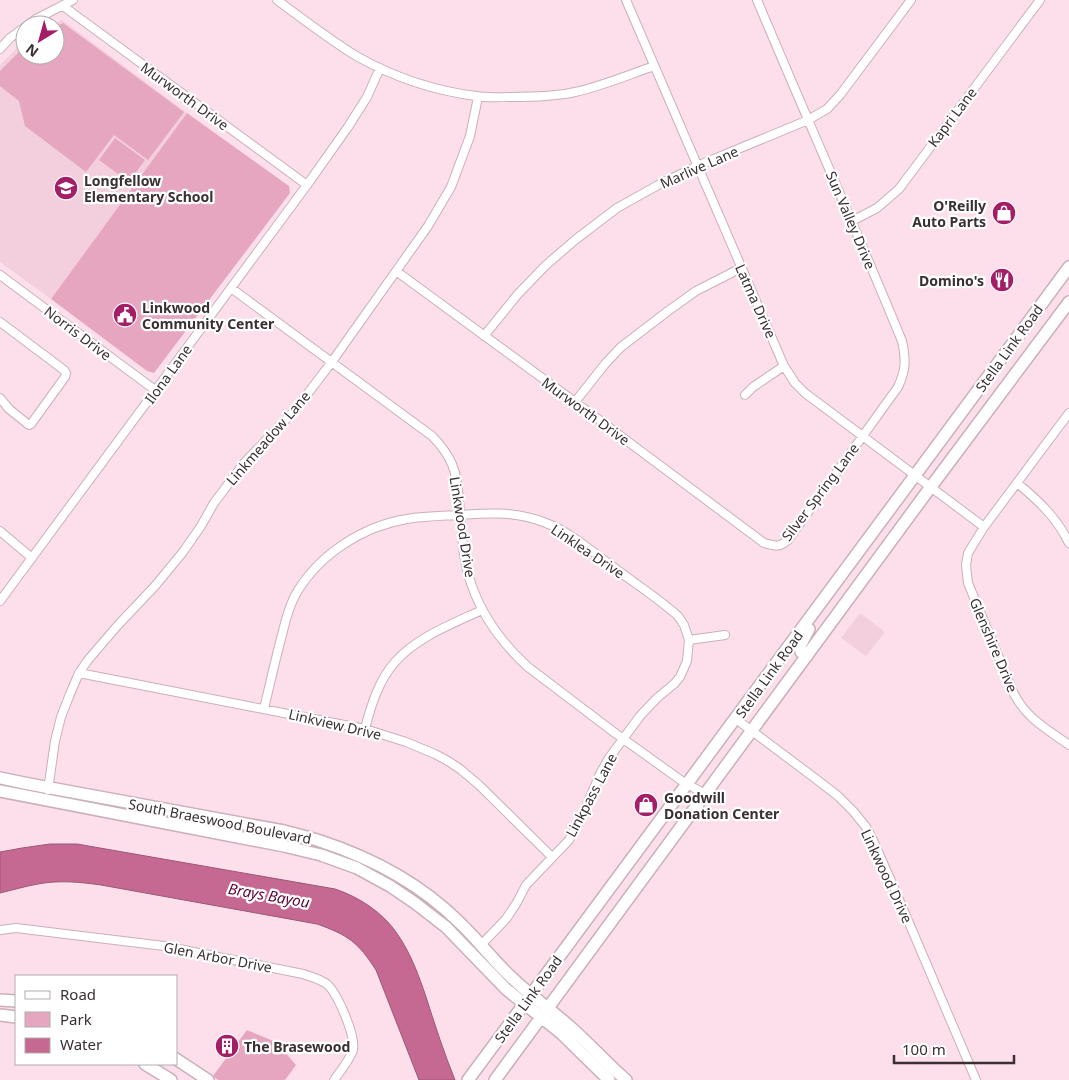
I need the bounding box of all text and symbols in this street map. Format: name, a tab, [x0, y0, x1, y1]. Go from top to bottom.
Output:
north arrow	[15, 15, 65, 65]
text: N	[22, 40, 42, 62]
street label: Murworth Drive	[137, 58, 233, 134]
street label: Kapri Lane	[923, 83, 981, 151]
street label: Marlive Lane	[657, 141, 741, 193]
street label: Sun Valley Drive	[822, 168, 880, 272]
place label: Longfellow Elementary School	[84, 171, 214, 206]
school or university icon: Longfellow Elementary School	[53, 175, 79, 201]
place label: O'Reilly Auto Parts	[912, 196, 986, 231]
shop icon: O'Reilly Auto Parts	[991, 200, 1017, 226]
street label: Latma Drive	[731, 261, 781, 341]
restaurant icon: Domino's	[989, 267, 1015, 293]
place label: Domino's	[919, 271, 984, 290]
place label: Linkwood Community Center	[142, 298, 275, 333]
street label: Stella Link Road	[971, 300, 1047, 396]
street label: Norris Drive	[41, 302, 115, 364]
public building icon: Linkwood Community Center	[112, 302, 138, 328]
street label: Ilona Lane	[140, 341, 196, 407]
street label: Murworth Drive	[538, 373, 634, 449]
street label: Linkmeadow Lane	[222, 387, 314, 489]
street label: Silver Spring Lane	[777, 439, 863, 545]
street label: Linkwood Drive	[446, 475, 480, 579]
street label: Linklea Drive	[548, 519, 629, 583]
street label: Glenshire Drive	[966, 595, 1023, 695]
street label: Stella Link Road	[731, 626, 807, 722]
street label: Linkview Drive	[287, 704, 383, 744]
street label: Linkpass Lane	[561, 750, 621, 840]
place label: Goodwill Donation Center	[664, 788, 780, 823]
shop icon: Goodwill Donation Center	[633, 792, 659, 818]
street label: South Braeswood Boulevard	[127, 794, 313, 848]
street label: Linkwood Drive	[857, 826, 917, 926]
water label: Brays Bayou	[227, 878, 312, 912]
street label: Glen Arbor Drive	[162, 937, 274, 977]
street label: Stella Link Road	[490, 951, 566, 1047]
legend	[15, 975, 178, 1065]
text: Road	[60, 984, 96, 1004]
text: Park	[60, 1009, 92, 1029]
scale bar	[894, 1032, 1014, 1064]
building icon: The Brasewood	[214, 1033, 240, 1059]
text: Water	[60, 1034, 102, 1054]
place label: The Brasewood	[244, 1037, 350, 1056]
text: 100 m	[902, 1039, 946, 1059]

